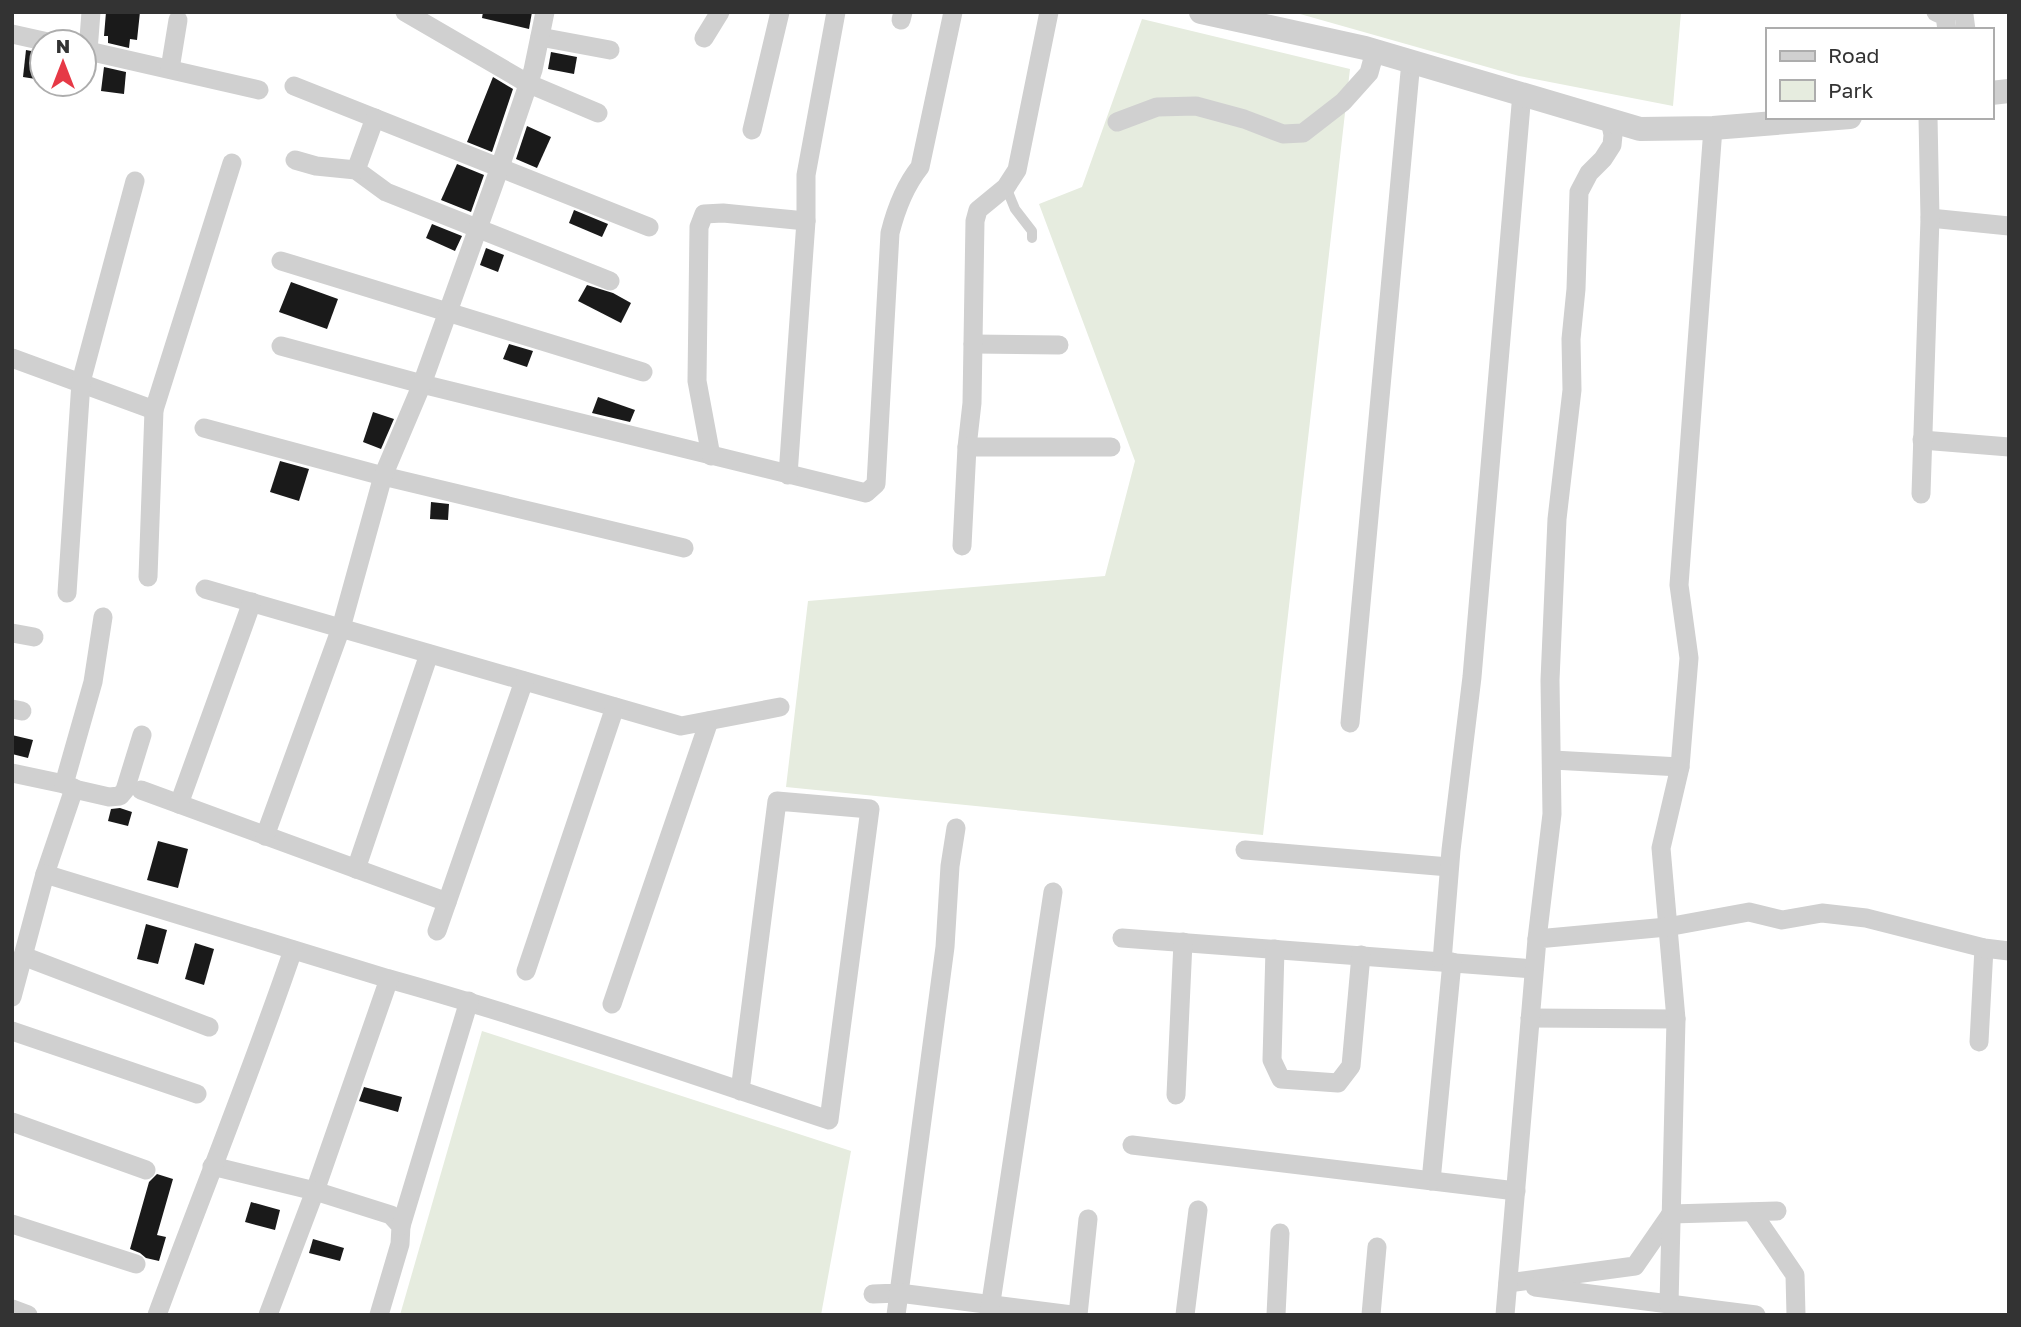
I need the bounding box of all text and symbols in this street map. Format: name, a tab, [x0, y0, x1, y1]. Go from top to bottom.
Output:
north arrow	[28, 28, 98, 98]
legend	[1766, 28, 1993, 119]
text: N	[56, 34, 70, 57]
text: Road	[1828, 42, 1879, 68]
text: Park	[1828, 77, 1874, 103]

